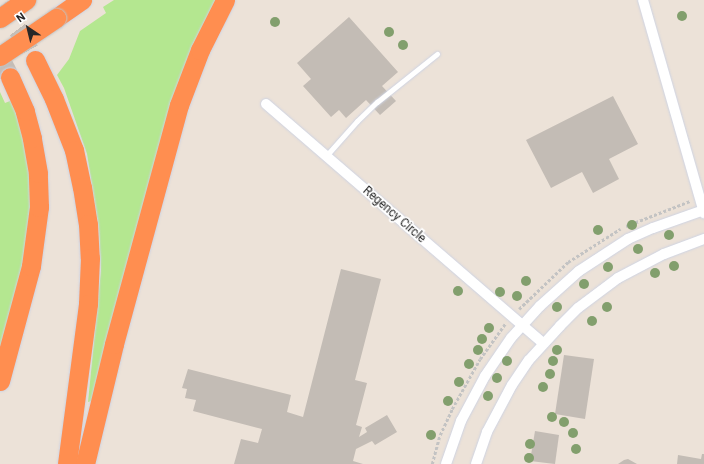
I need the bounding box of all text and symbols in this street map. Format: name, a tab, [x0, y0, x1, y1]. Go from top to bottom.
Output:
north arrow	[8, 8, 48, 48]
text: N	[14, 10, 28, 25]
street label: Regency Circle	[360, 184, 428, 246]

